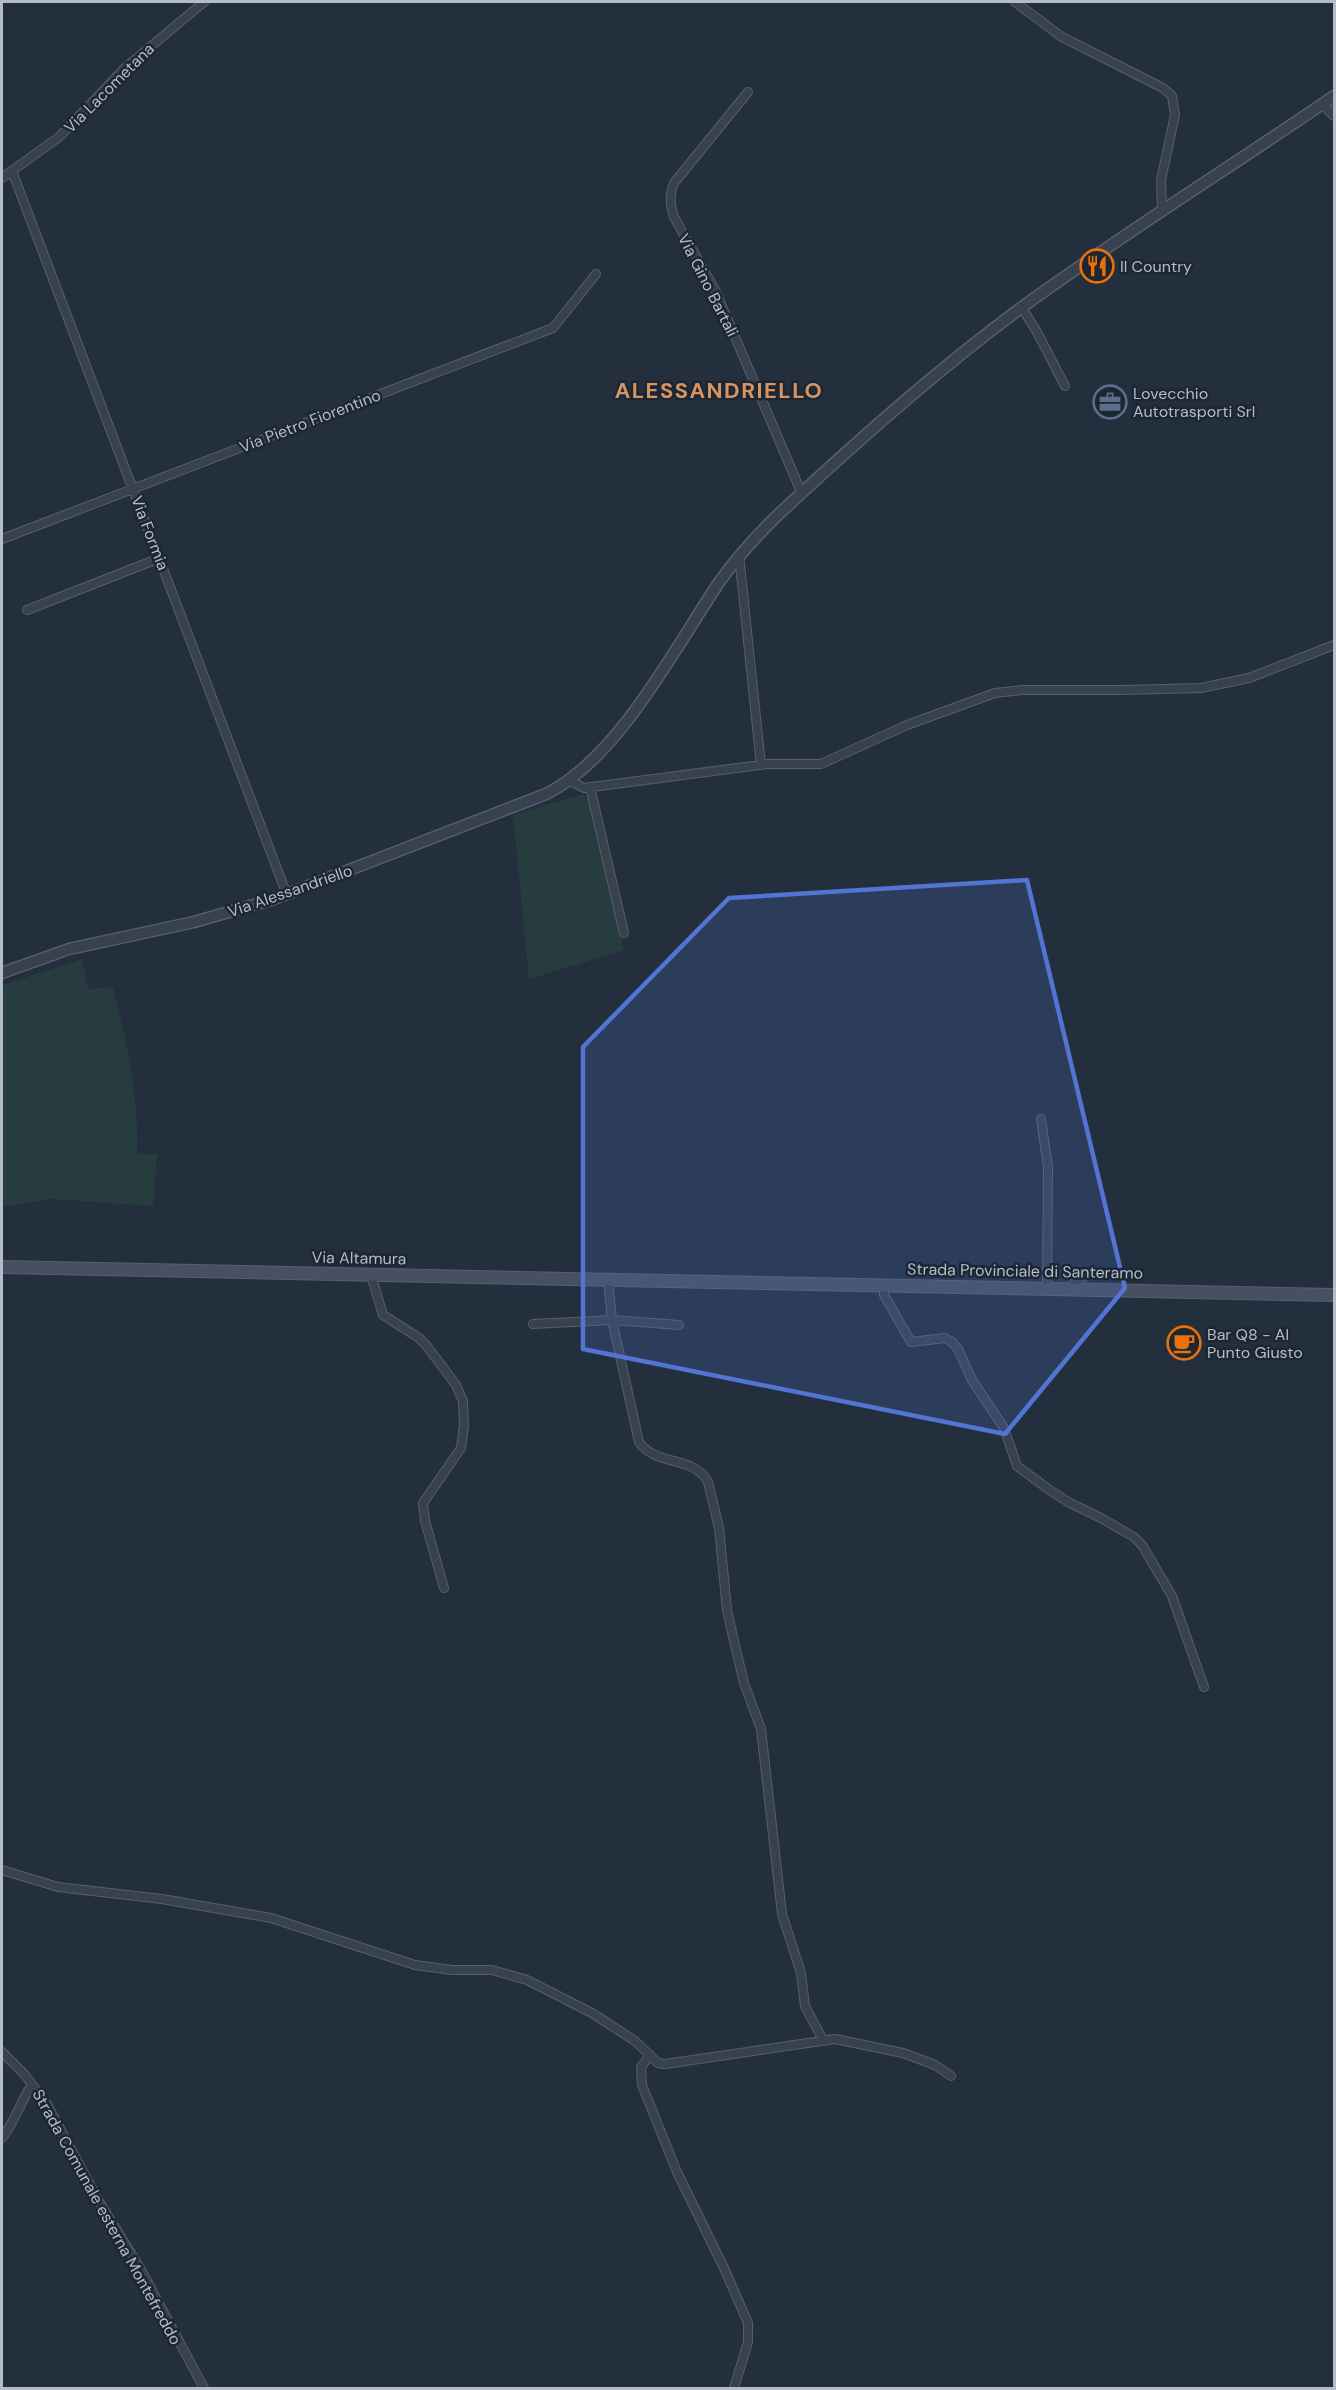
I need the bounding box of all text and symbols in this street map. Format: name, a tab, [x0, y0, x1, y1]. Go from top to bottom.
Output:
street label: Via Lacometana	[59, 38, 159, 138]
street label: Via Gino Bartali	[673, 230, 743, 340]
restaurant icon: Il Country	[1079, 248, 1115, 284]
place label: Il Country	[1120, 256, 1192, 277]
district label: ALESSANDRIELLO	[615, 376, 823, 405]
place label: Lovecchio Autotrasporti Srl	[1133, 383, 1255, 422]
street label: Via Pietro Fiorentino	[236, 384, 384, 458]
office icon: Lovecchio Autotrasporti Srl	[1092, 384, 1128, 420]
street label: Via Formia	[126, 493, 174, 573]
street label: Via Alessandriello	[225, 860, 355, 922]
street label: Via Altamura	[311, 1247, 407, 1269]
street label: Strada Provinciale di Santeramo	[907, 1258, 1143, 1284]
place label: Bar Q8 - Al Punto Giusto	[1207, 1324, 1303, 1363]
cafe icon: Bar Q8 - Al Punto Giusto	[1166, 1325, 1202, 1361]
street label: Strada Comunale esterna Montefreddo	[28, 2085, 186, 2349]

